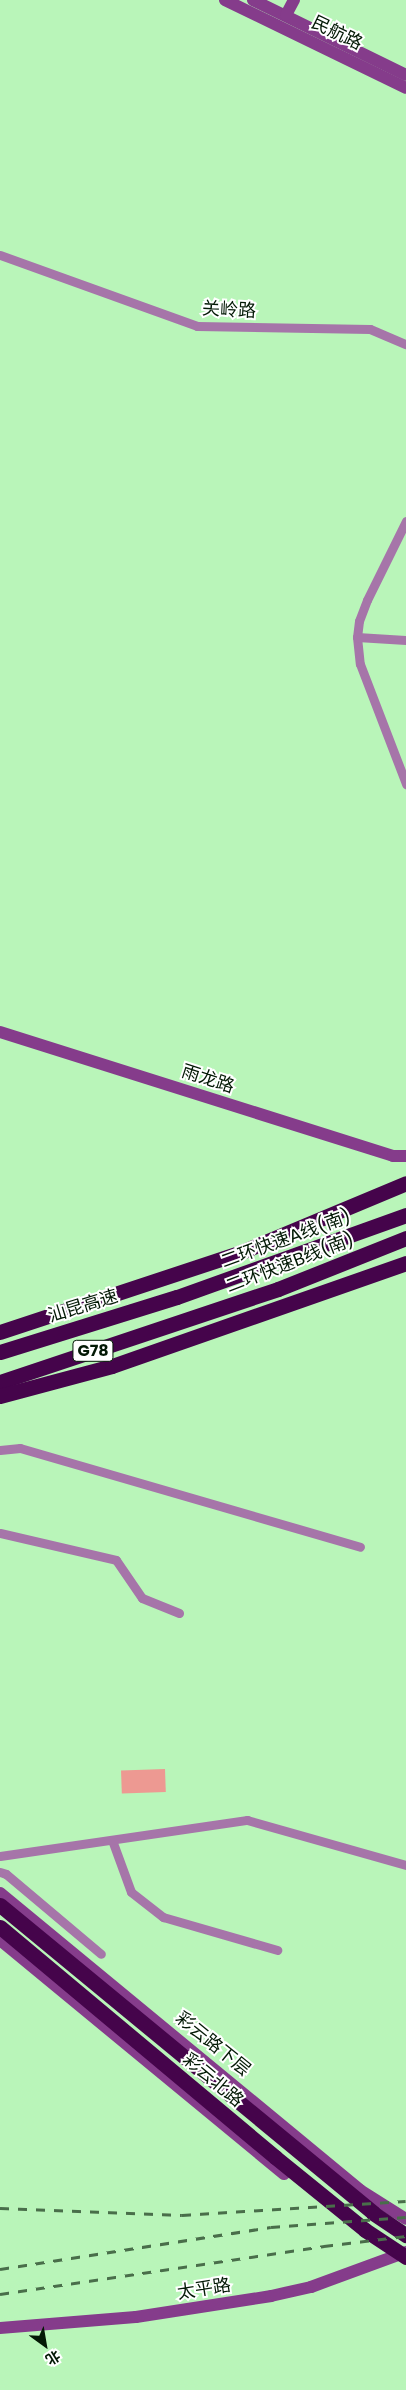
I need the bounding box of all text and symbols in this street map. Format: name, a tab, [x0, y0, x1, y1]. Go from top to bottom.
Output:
street label: 民航路	[308, 11, 366, 55]
street label: 关岭路	[201, 298, 257, 322]
street label: 雨龙路	[179, 1060, 237, 1098]
street label: 二环快速A线(南)	[218, 1206, 354, 1272]
street label: 二环快速B线(南)	[223, 1229, 357, 1297]
street label: 汕昆高速	[45, 1285, 121, 1327]
road number: G78	[72, 1338, 114, 1364]
street label: 彩云路下层	[171, 2007, 255, 2081]
street label: 彩云北路	[178, 2049, 248, 2111]
street label: 太平路	[176, 2274, 232, 2304]
north arrow	[20, 2320, 70, 2370]
text: 北	[42, 2346, 64, 2370]

